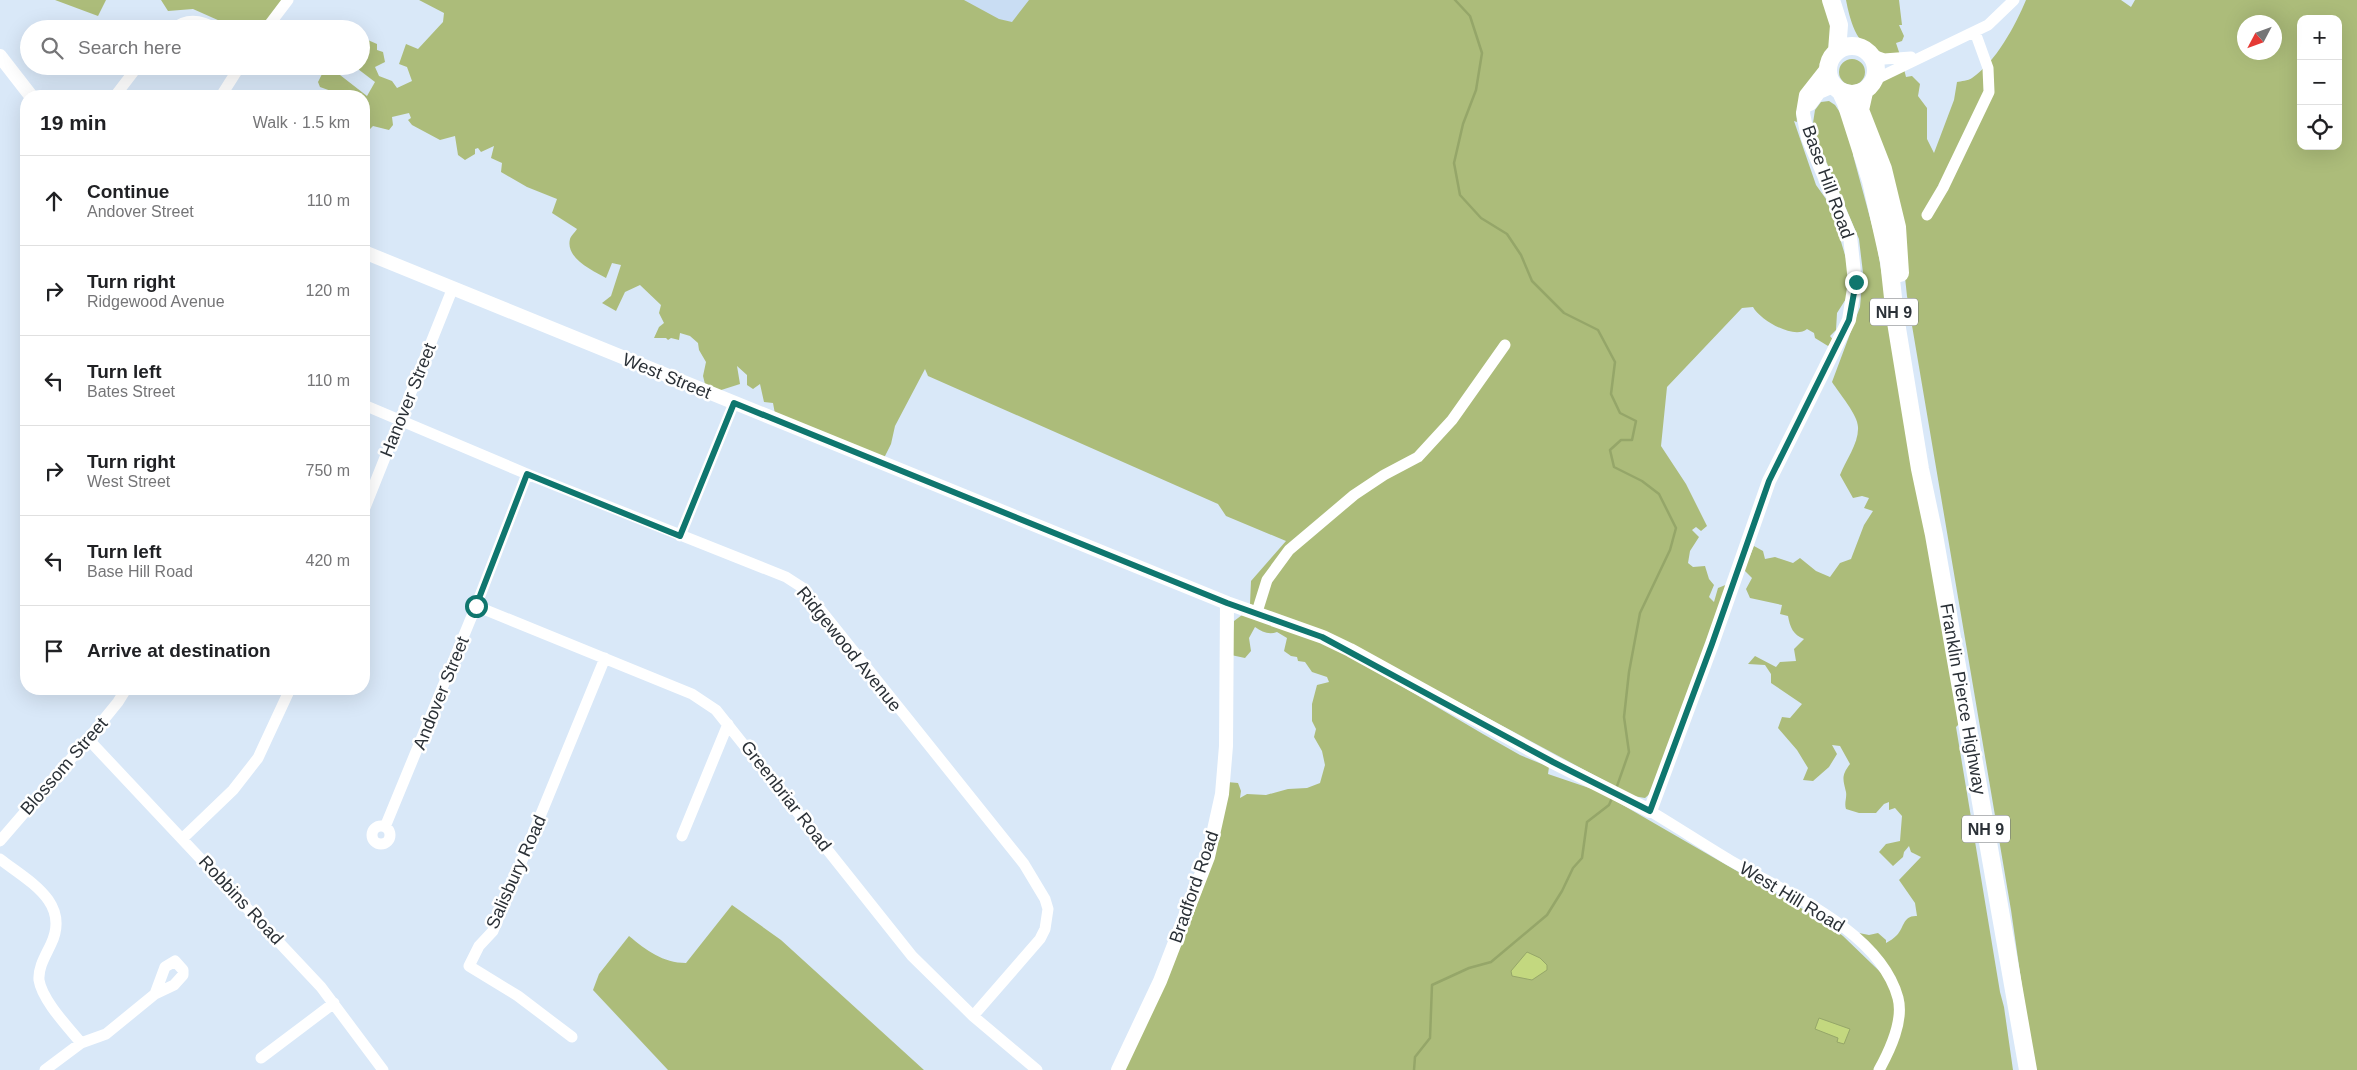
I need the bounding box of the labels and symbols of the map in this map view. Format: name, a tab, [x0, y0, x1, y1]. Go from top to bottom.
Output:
north arrow	[2237, 15, 2282, 60]
street label: Base Hill Road	[1798, 123, 1858, 241]
route end	[1845, 271, 1868, 294]
road number: NH 9	[1870, 298, 1918, 326]
street label: Hanover Street	[376, 340, 440, 460]
street label: West Street	[620, 349, 714, 403]
street label: Ridgewood Avenue	[793, 583, 905, 715]
route start	[465, 595, 488, 618]
street label: Franklin Pierce Highway	[1936, 602, 1990, 796]
street label: Andover Street	[409, 634, 473, 752]
street label: Blossom Street	[16, 713, 112, 819]
street label: Greenbriar Road	[737, 737, 835, 855]
street label: Salisbury Road	[482, 812, 550, 932]
road number: NH 9	[1962, 816, 2010, 842]
street label: Bradford Road	[1165, 828, 1223, 946]
street label: Robbins Road	[195, 851, 287, 949]
street label: West Hill Road	[1736, 858, 1848, 936]

